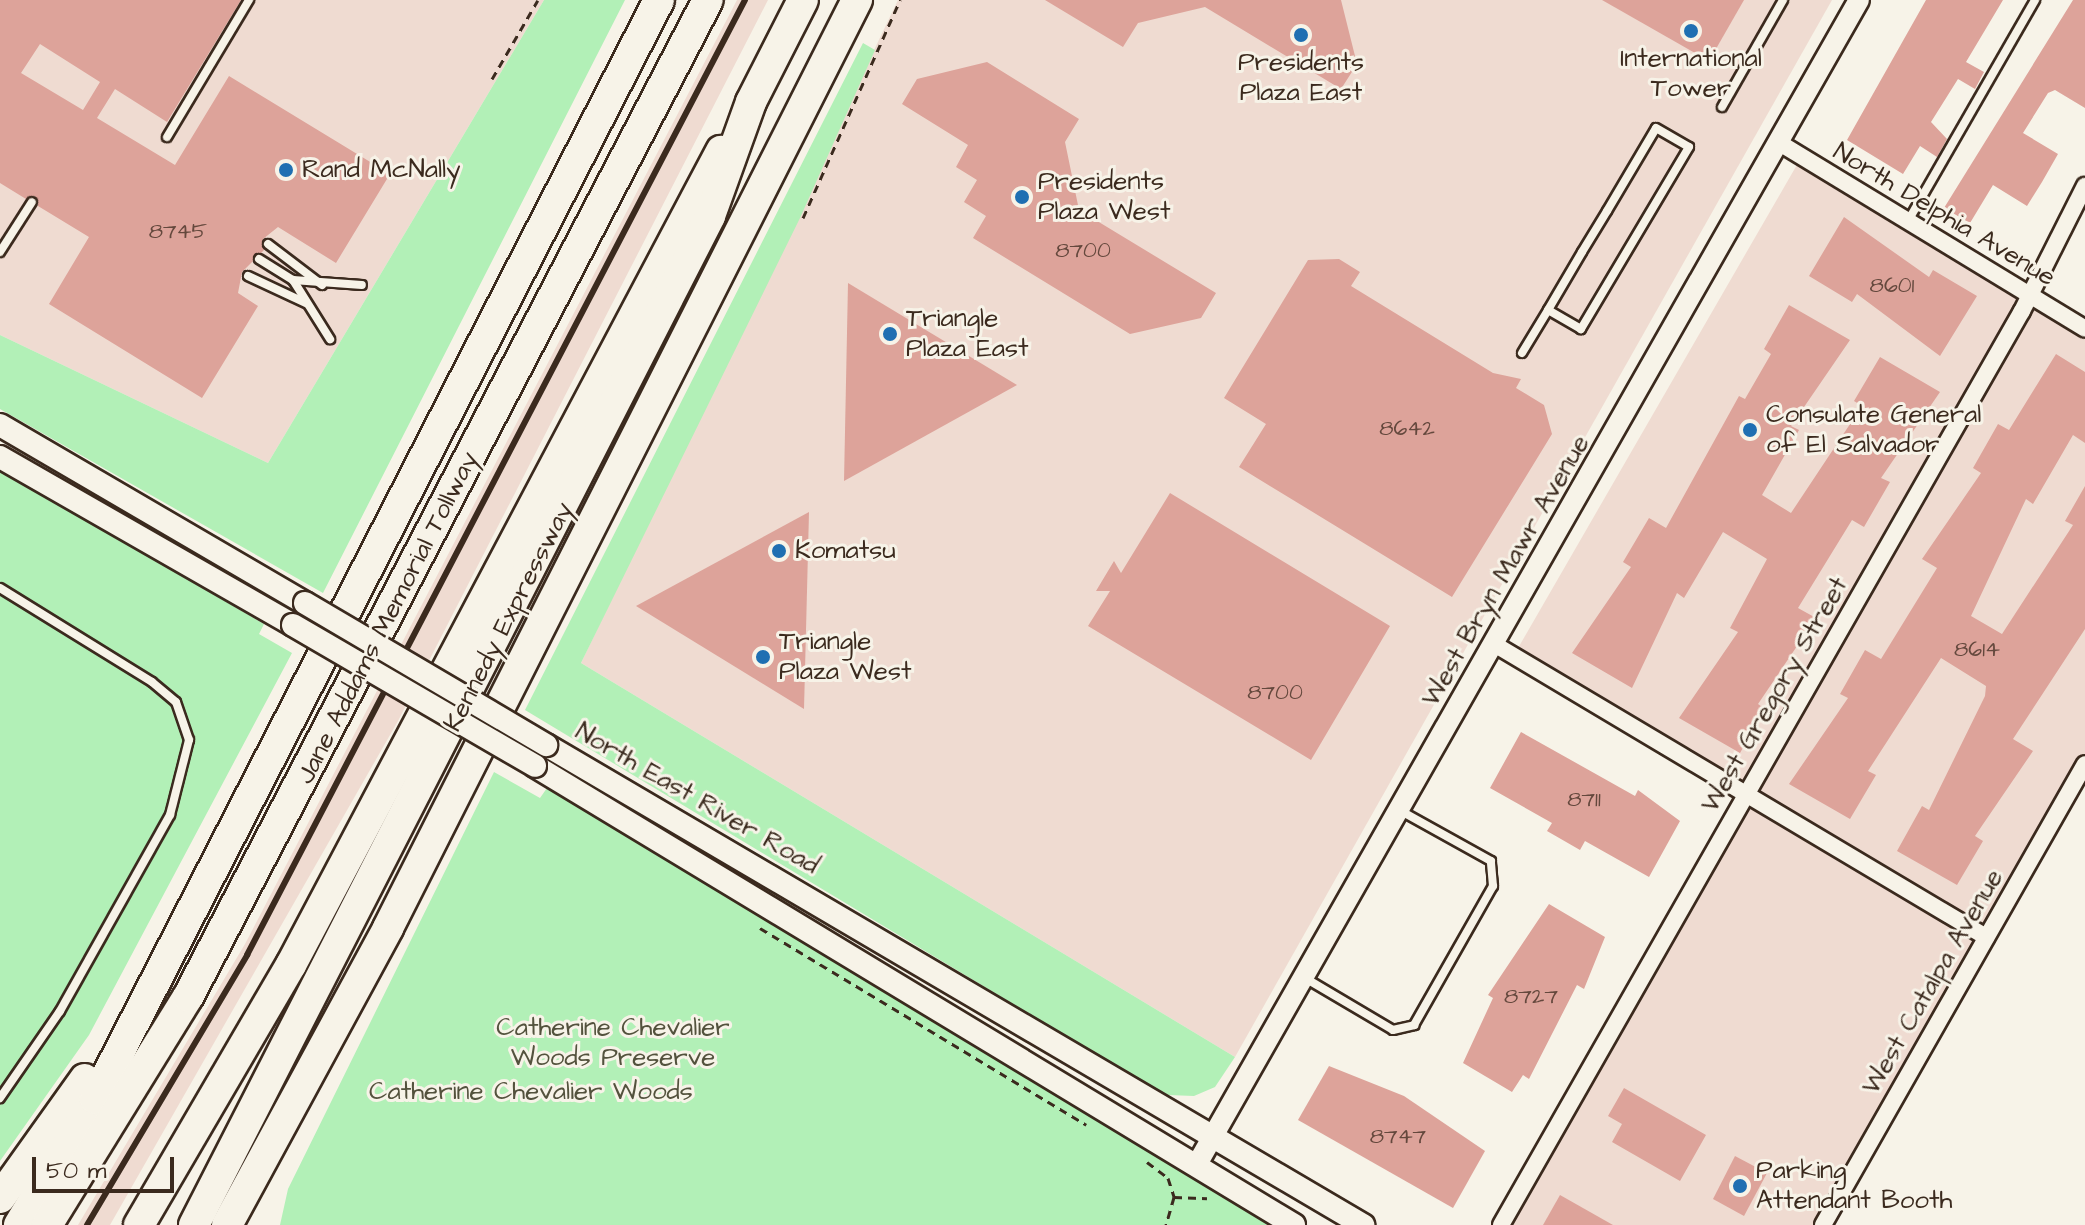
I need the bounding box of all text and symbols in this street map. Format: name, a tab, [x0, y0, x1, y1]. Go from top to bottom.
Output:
marker: International Tower	[1682, 22, 1700, 40]
marker: Presidents Plaza East	[1292, 26, 1310, 44]
place label: International Tower	[1620, 43, 1762, 104]
place label: Presidents Plaza East	[1238, 47, 1364, 108]
street label: North Delphia Avenue	[1827, 136, 2061, 294]
place label: Rand McNally	[302, 154, 460, 186]
marker: Rand McNally	[277, 161, 295, 179]
place label: Presidents Plaza West	[1038, 166, 1170, 228]
marker: Presidents Plaza West	[1013, 188, 1031, 206]
house number: 8745	[149, 219, 207, 245]
house number: 8700	[1055, 238, 1111, 264]
house number: 8601	[1870, 273, 1914, 299]
place label: Triangle Plaza East	[906, 303, 1029, 364]
marker: Triangle Plaza East	[881, 325, 899, 343]
place label: Consulate General of El Salvador	[1766, 399, 1981, 460]
house number: 8642	[1379, 416, 1435, 442]
marker: Consulate General of El Salvador	[1741, 421, 1759, 439]
street label: West Bryn Mawr Avenue	[1415, 430, 1597, 712]
street label: Jane Addams Memorial Tollway	[290, 447, 486, 789]
street label: Kennedy Expressway	[438, 497, 580, 737]
place label: Komatsu	[795, 535, 896, 567]
marker: Komatsu	[770, 542, 788, 560]
street label: West Gregory Street	[1695, 572, 1855, 818]
place label: Triangle Plaza West	[779, 626, 911, 688]
house number: 8614	[1954, 637, 2000, 663]
marker: Triangle Plaza West	[754, 648, 772, 666]
house number: 8700	[1247, 680, 1303, 706]
street label: North East River Road	[570, 716, 824, 882]
house number: 8711	[1567, 787, 1601, 813]
street label: West Catalpa Avenue	[1856, 864, 2010, 1100]
house number: 8727	[1504, 984, 1558, 1010]
park label: Catherine Chevalier Woods Preserve	[496, 1012, 730, 1074]
park label: Catherine Chevalier Woods	[369, 1076, 693, 1108]
house number: 8747	[1370, 1124, 1426, 1150]
scale bar	[36, 1141, 178, 1191]
text: 50 m	[46, 1154, 106, 1188]
place label: Parking Attendant Booth	[1756, 1155, 1952, 1216]
marker: Parking Attendant Booth	[1731, 1177, 1749, 1195]

